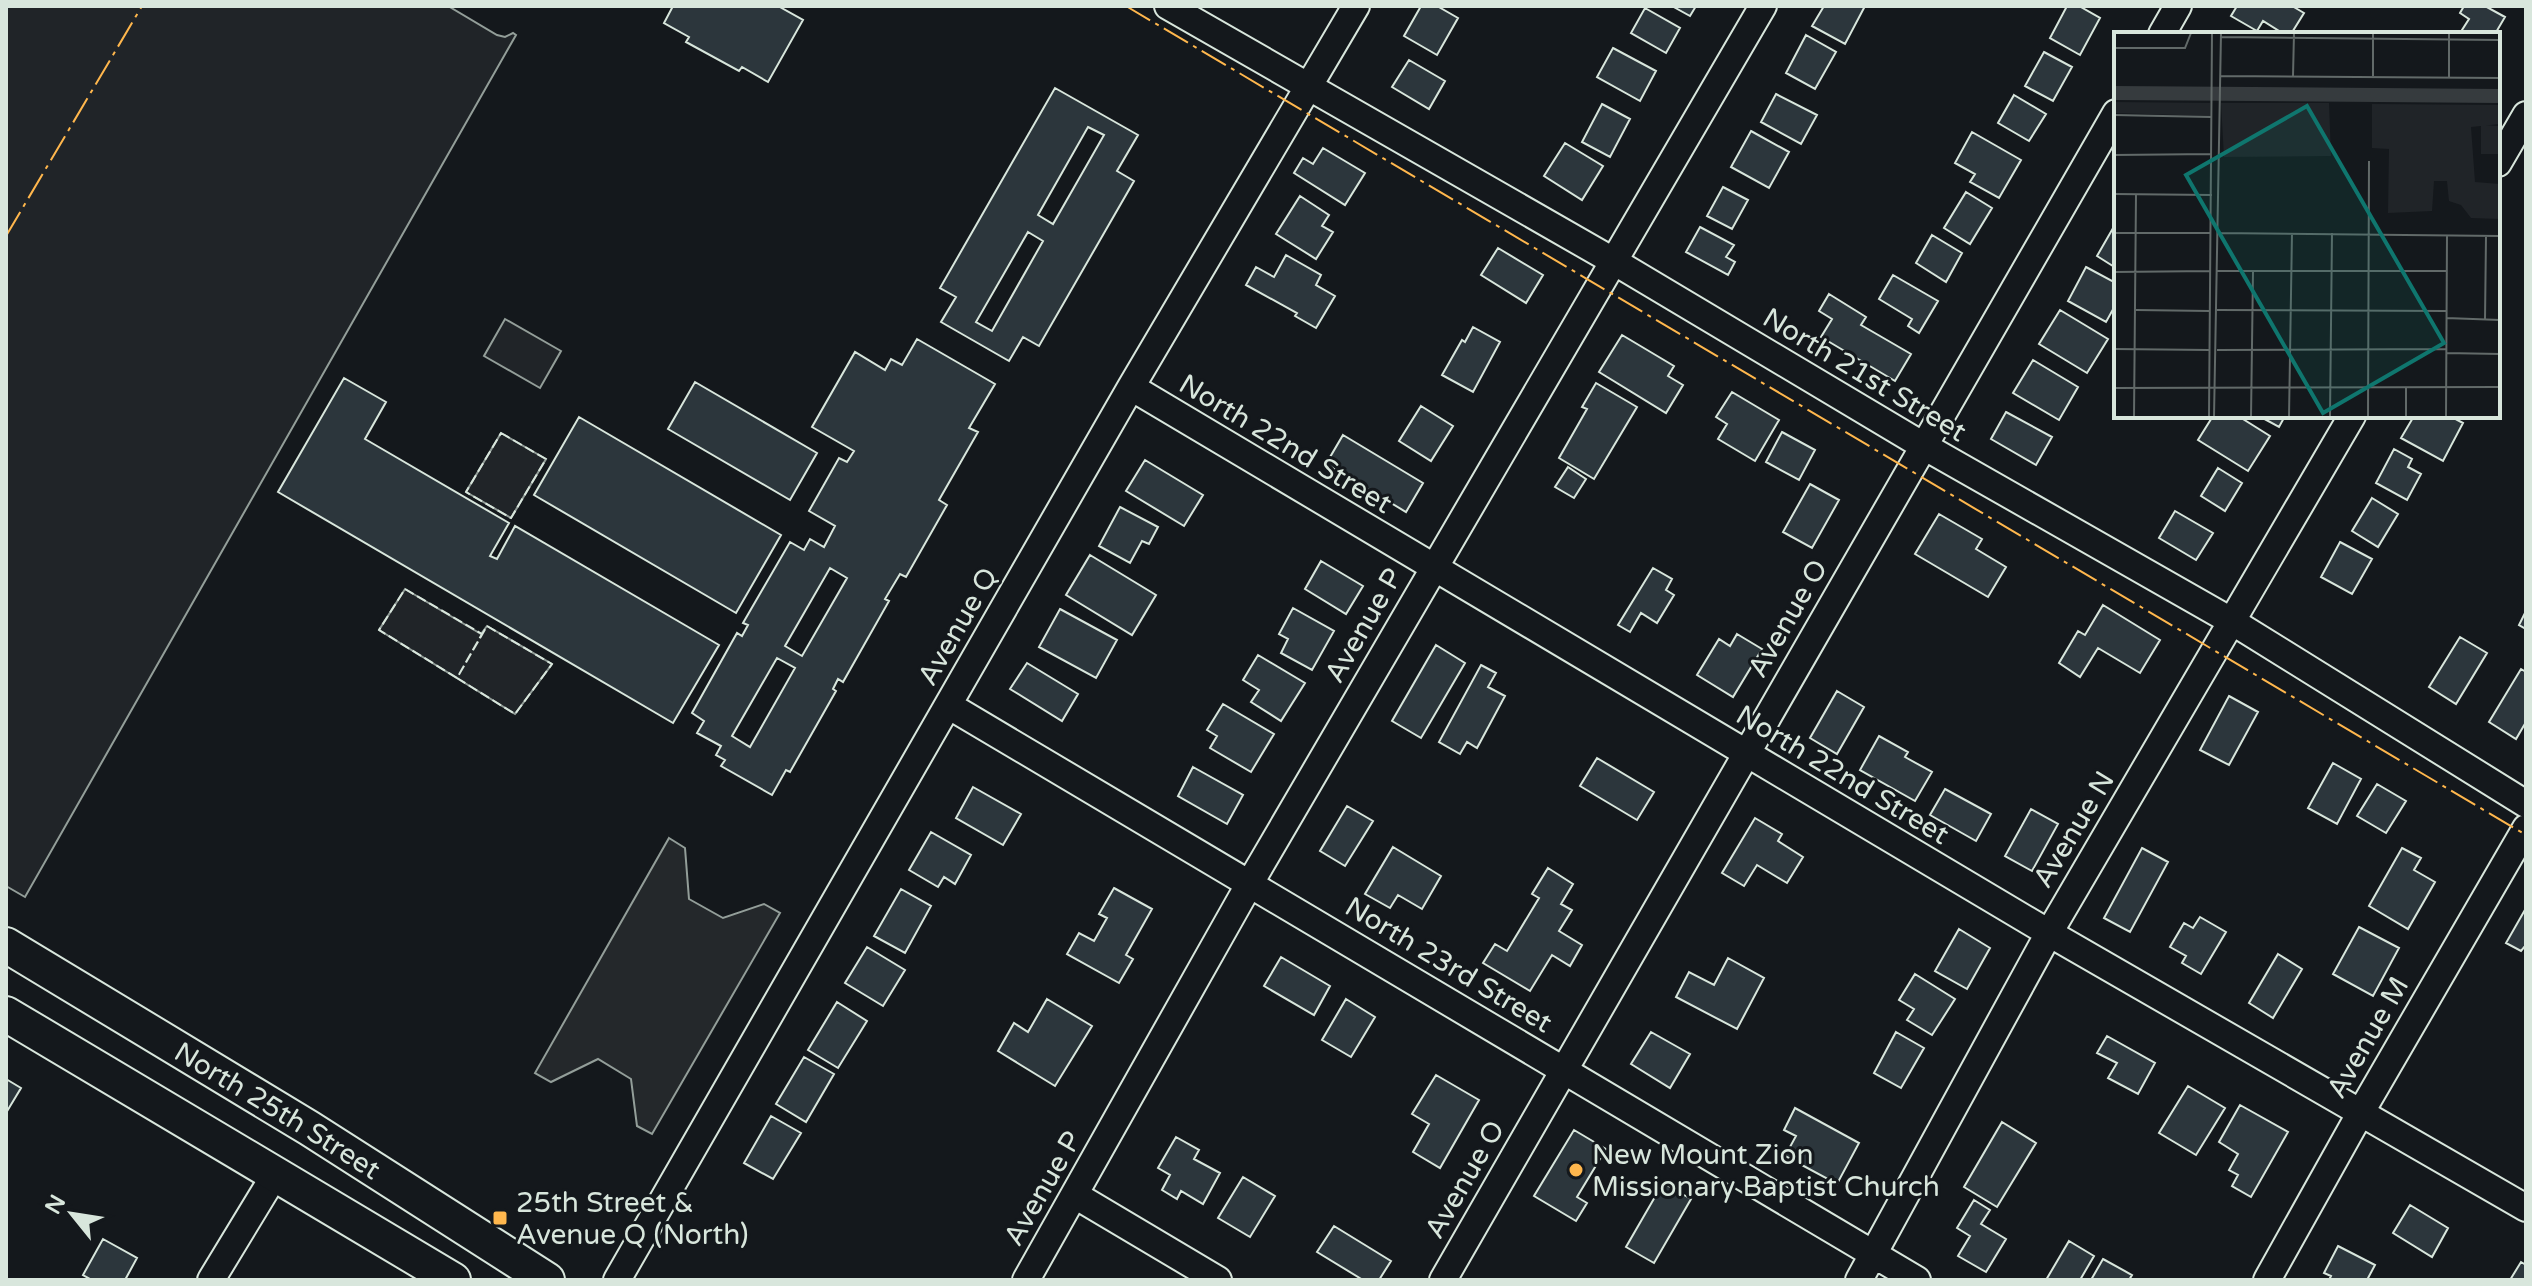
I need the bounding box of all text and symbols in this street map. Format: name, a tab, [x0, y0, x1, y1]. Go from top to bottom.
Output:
inset map	[2114, 32, 2500, 418]
street label: North 21st Street	[1757, 301, 1973, 449]
street label: North 22nd Street	[1173, 367, 1398, 521]
street label: Avenue O	[1741, 554, 1835, 683]
street label: Avenue Q	[911, 562, 1005, 691]
street label: Avenue P	[1318, 562, 1410, 689]
street label: North 22nd Street	[1730, 698, 1955, 852]
street label: Avenue N	[2026, 765, 2122, 894]
street label: North 23rd Street	[1339, 890, 1558, 1040]
street label: Avenue M	[2320, 971, 2416, 1104]
street label: North 25th Street	[168, 1035, 387, 1187]
street label: Avenue O	[1418, 1115, 1512, 1244]
street label: Avenue P	[997, 1125, 1089, 1252]
place label: New Mount Zion Missionary Baptist Church	[1592, 1138, 1940, 1204]
marker: New Mount Zion Missionary Baptist Church	[1567, 1161, 1585, 1179]
north arrow	[32, 1174, 112, 1254]
place label: 25th Street & Avenue Q (North)	[516, 1186, 749, 1252]
text: N	[40, 1190, 71, 1219]
marker: 25th Street & Avenue Q (North)	[491, 1209, 509, 1227]

